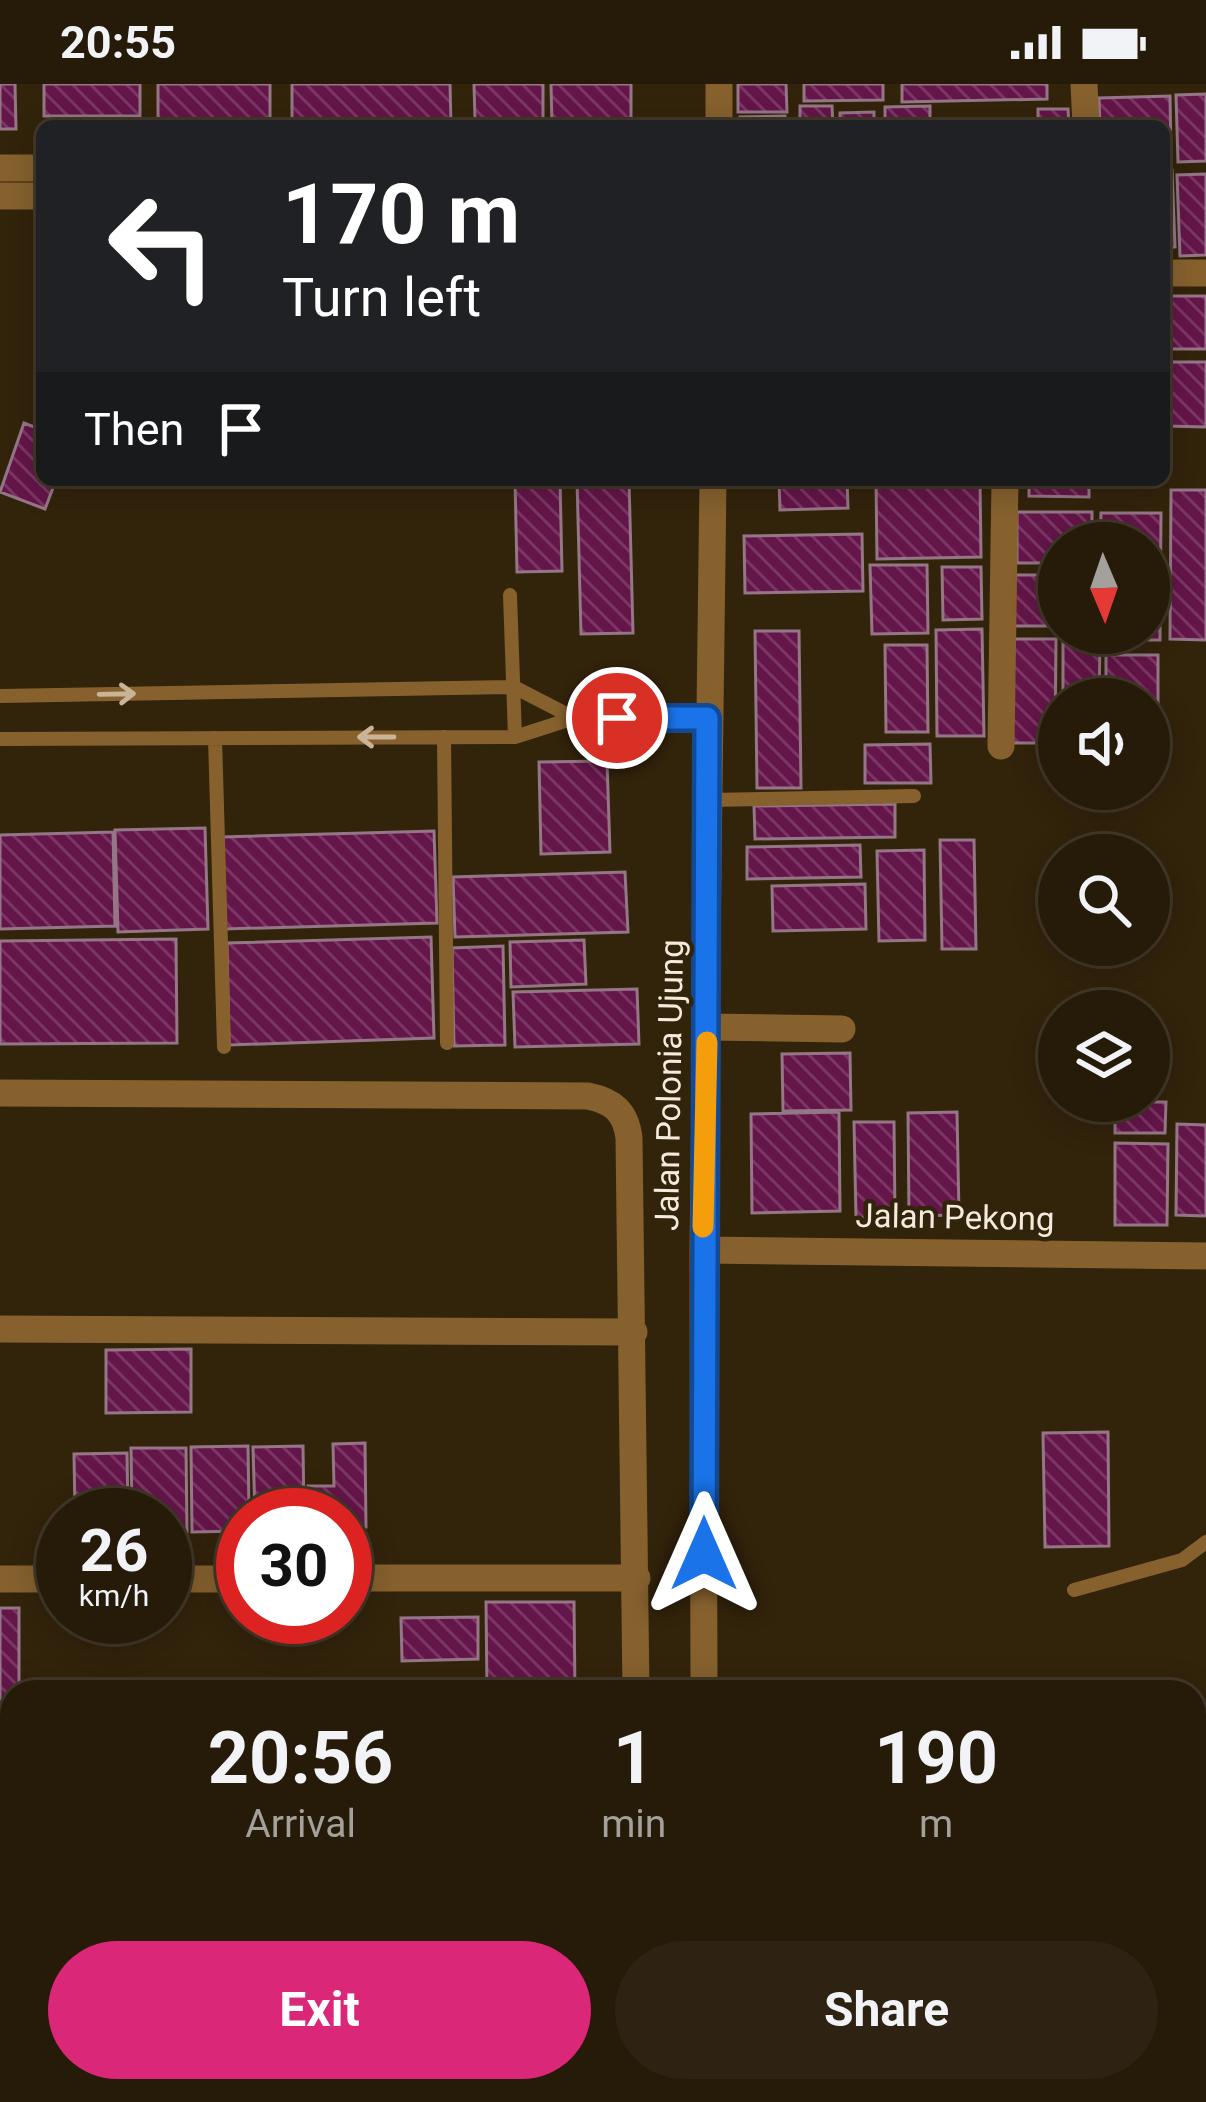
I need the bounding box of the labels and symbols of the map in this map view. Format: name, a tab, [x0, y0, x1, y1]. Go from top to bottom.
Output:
north arrow	[1038, 522, 1170, 654]
pin	[566, 667, 668, 769]
one-way arrow	[97, 683, 136, 705]
one-way arrow	[357, 726, 396, 748]
street label: Jalan Polonia Ujung	[647, 939, 691, 1231]
street label: Jalan Pekong	[855, 1196, 1055, 1238]
speed limit sign: 30	[216, 1488, 372, 1644]
position arrow	[641, 1491, 767, 1617]

